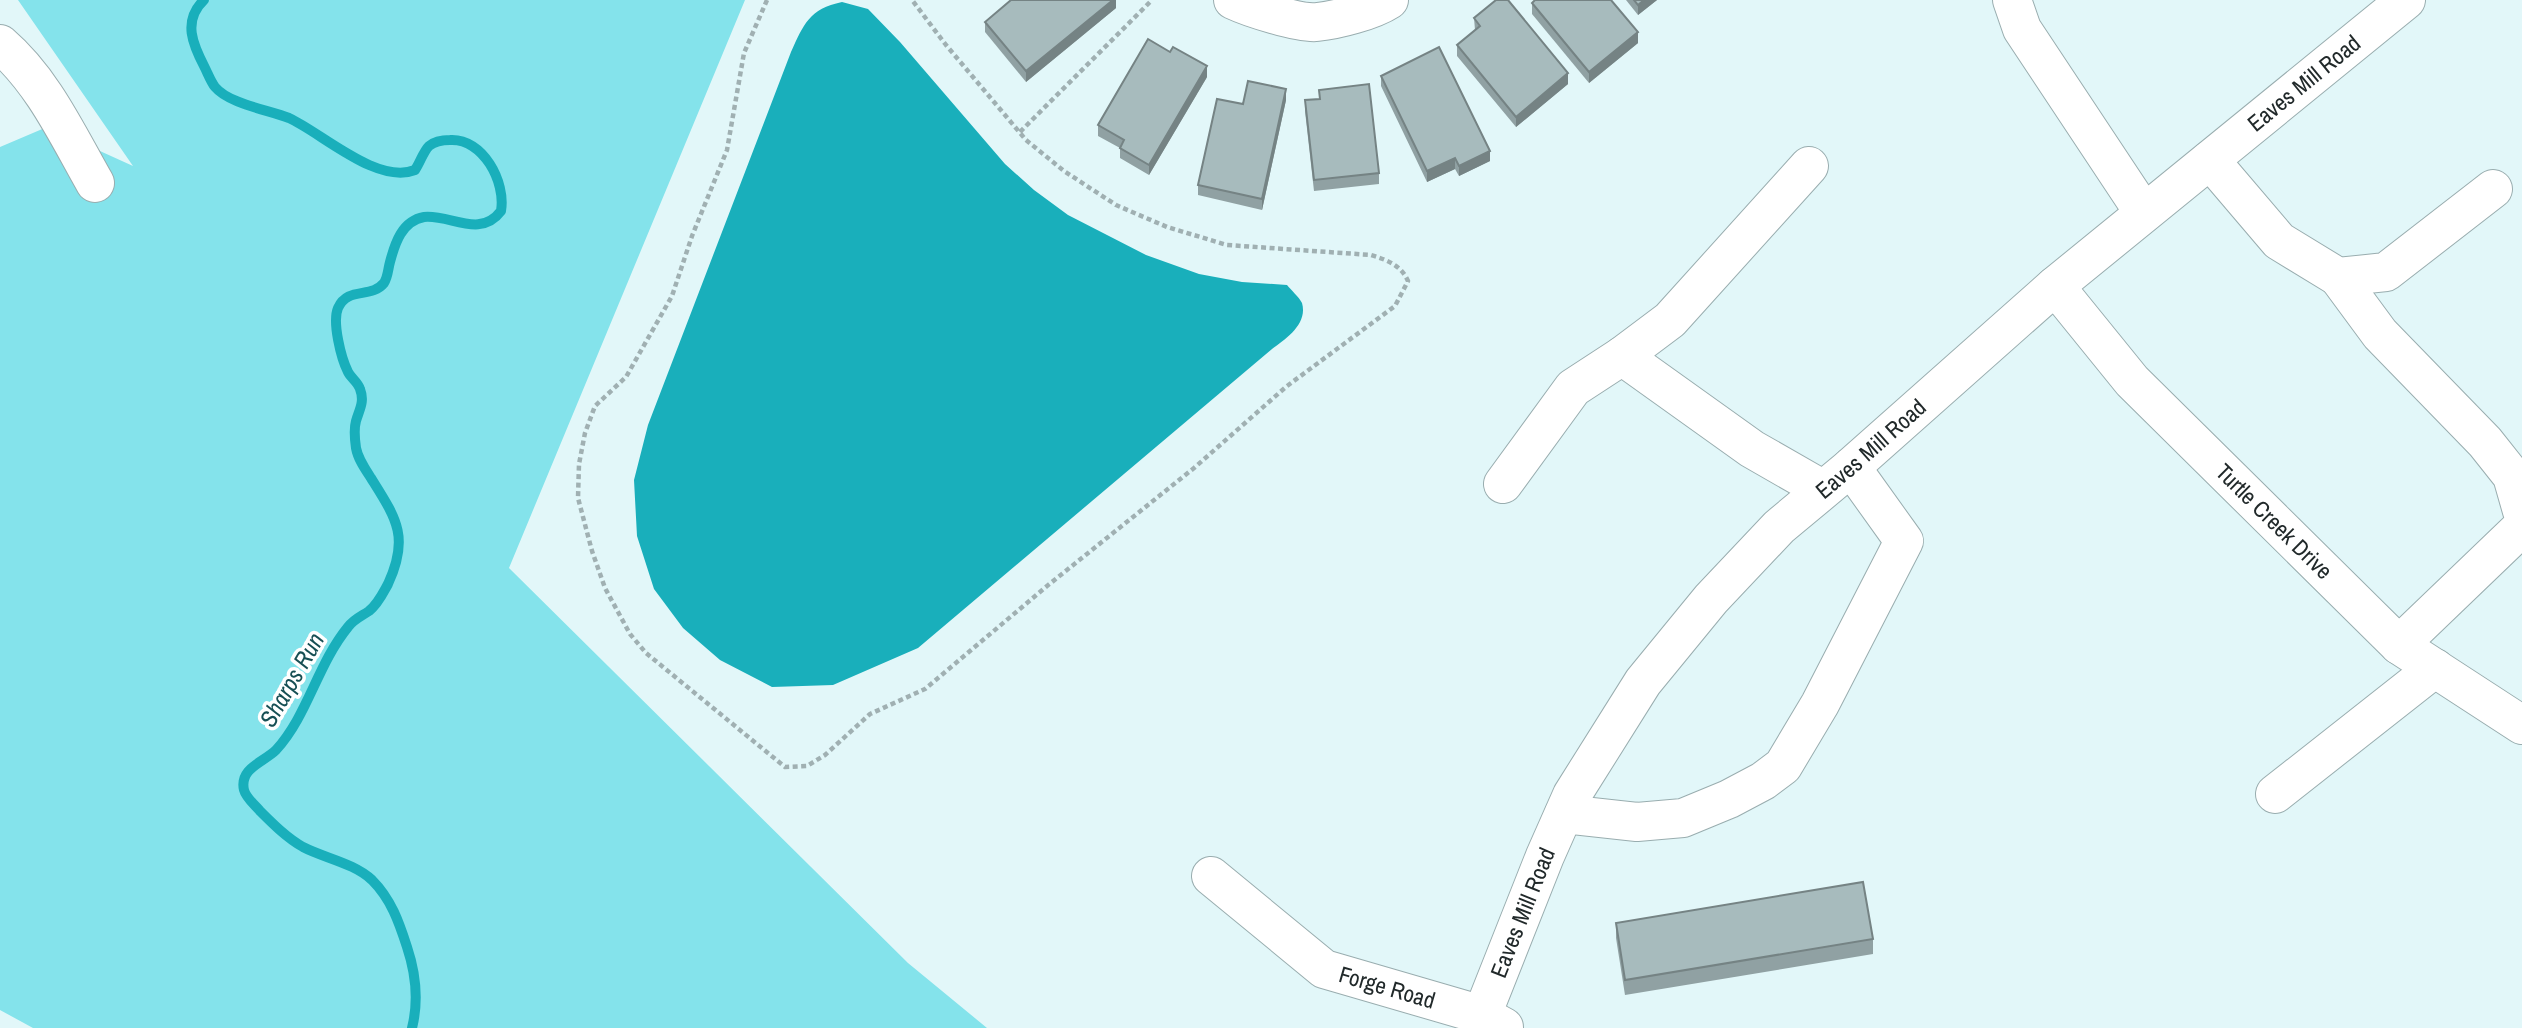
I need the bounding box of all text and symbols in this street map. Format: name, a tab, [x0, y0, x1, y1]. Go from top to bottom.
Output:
street label: Eaves Mill Road	[2240, 27, 2367, 138]
street label: Eaves Mill Road	[1809, 392, 1932, 505]
street label: Turtle Creek Drive	[2209, 456, 2340, 586]
water label: Sharps Run	[251, 627, 331, 732]
street label: Eaves Mill Road	[1482, 842, 1562, 982]
street label: Forge Road	[1335, 958, 1439, 1016]

